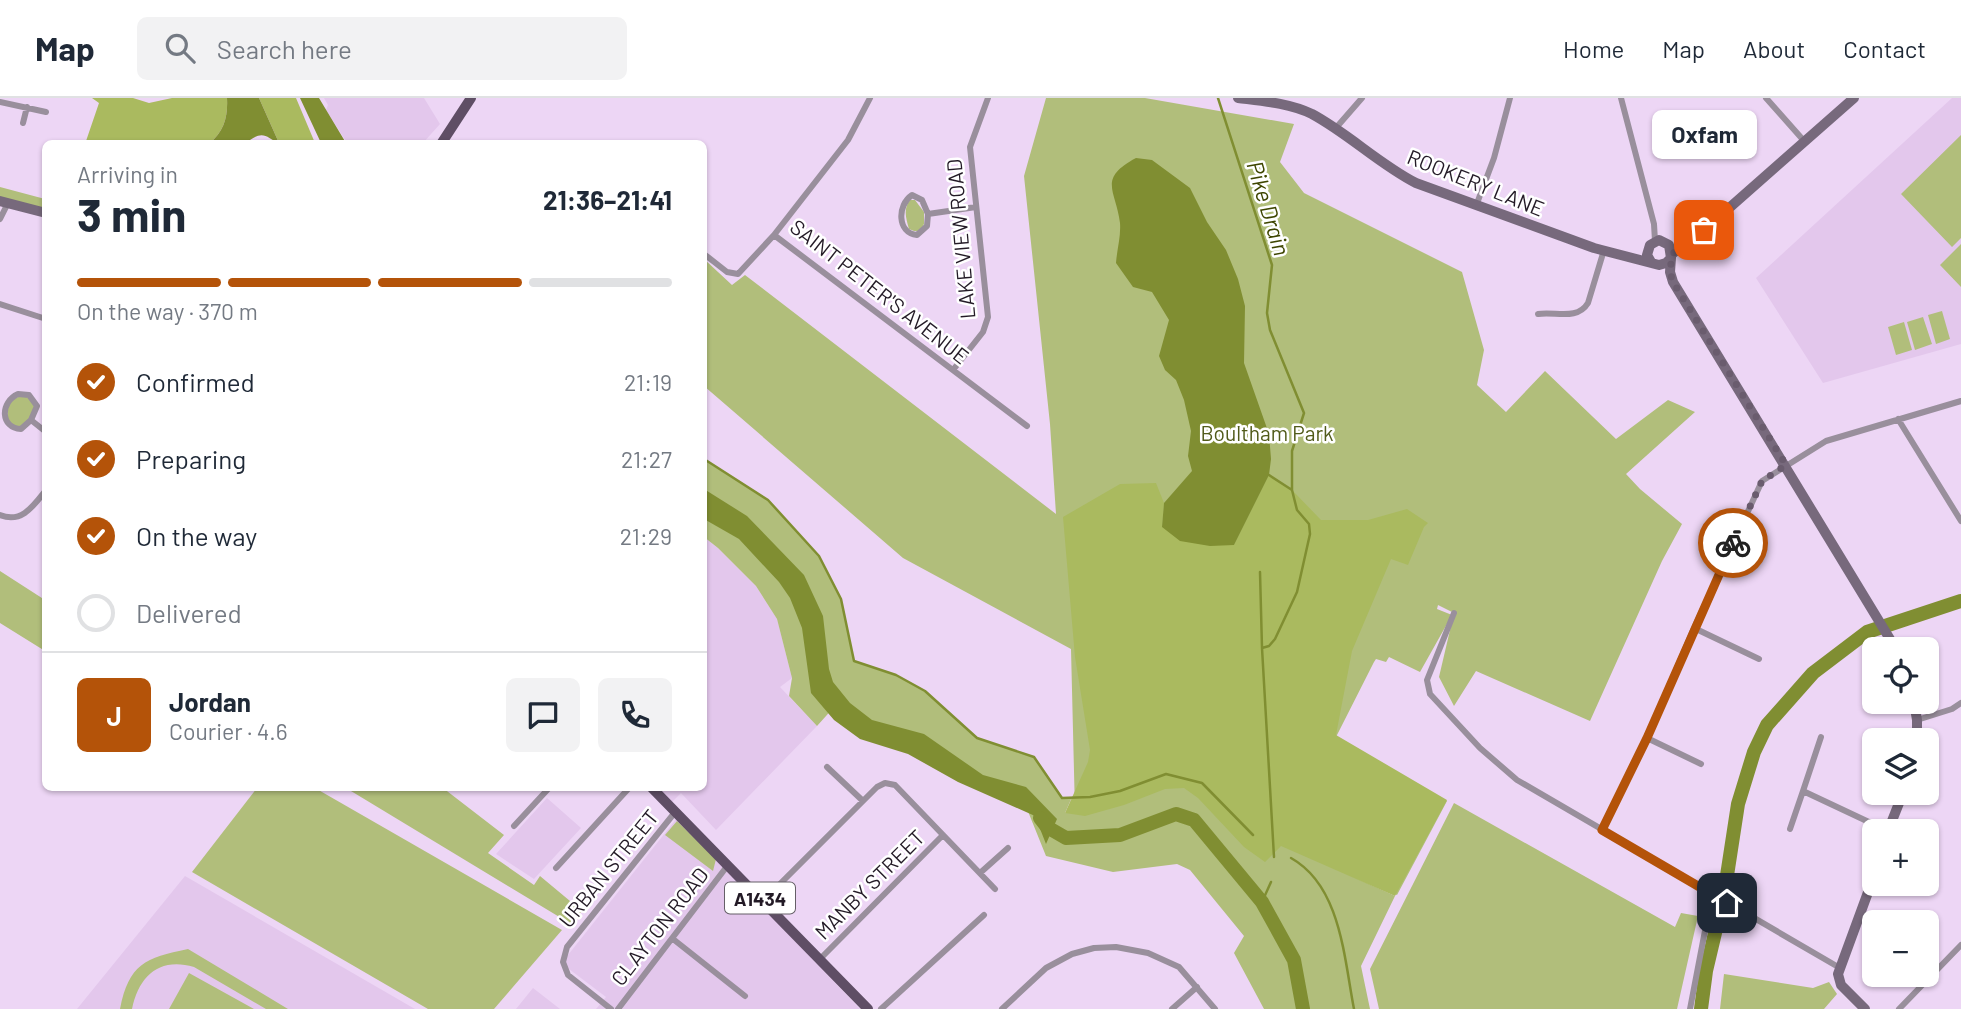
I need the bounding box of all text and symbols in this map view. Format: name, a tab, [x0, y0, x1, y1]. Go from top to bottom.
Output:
search box	[137, 17, 627, 80]
text: Map	[35, 28, 95, 68]
icon: search	[161, 29, 199, 67]
text: Search here	[217, 33, 352, 64]
text: Home	[1563, 34, 1624, 63]
text: Map	[1662, 34, 1705, 63]
text: About	[1743, 34, 1805, 63]
text: Contact	[1843, 34, 1926, 63]
callout: Oxfam	[1652, 111, 1756, 160]
text: Oxfam	[1671, 120, 1738, 148]
street label: ROOKERY LANE	[1404, 143, 1548, 221]
water label: Pike Drain	[1241, 157, 1297, 259]
street label: LAKE VIEW ROAD	[941, 158, 979, 320]
text: Arriving in	[77, 160, 178, 188]
text: 21:36–21:41	[543, 184, 672, 215]
text: 3 min	[77, 186, 186, 241]
pin	[1674, 200, 1734, 260]
icon: bag	[1685, 211, 1723, 249]
street label: SAINT PETER'S AVENUE	[786, 214, 974, 368]
text: On the way · 370 m	[77, 297, 258, 325]
icon: check	[77, 363, 115, 401]
text: Confirmed	[136, 366, 255, 397]
text: 21:19	[624, 368, 672, 396]
park label: Boultham Park	[1200, 420, 1334, 445]
icon: check	[77, 440, 115, 478]
text: Preparing	[136, 443, 246, 474]
text: 21:27	[621, 445, 672, 473]
courier	[1698, 508, 1768, 578]
icon: check	[77, 517, 115, 555]
text: On the way	[136, 520, 257, 551]
text: 21:29	[620, 522, 672, 550]
icon: bike	[1714, 524, 1752, 562]
text: Delivered	[136, 597, 242, 628]
map controls	[1862, 637, 1939, 987]
button: locate	[1862, 637, 1939, 714]
button: chat	[506, 678, 580, 752]
button: phone	[598, 678, 672, 752]
text: Jordan	[169, 686, 251, 717]
text: J	[106, 700, 122, 731]
text: Courier · 4.6	[169, 717, 288, 745]
button: layers	[1862, 728, 1939, 805]
street label: URBAN STREET	[553, 804, 663, 932]
button: +	[1862, 819, 1939, 896]
street label: MANBY STREET	[809, 824, 929, 944]
street label: CLAYTON ROAD	[605, 862, 713, 990]
pin	[1697, 873, 1757, 933]
road number: A1434	[725, 883, 795, 914]
icon: home	[1708, 884, 1746, 922]
button: −	[1862, 910, 1939, 987]

